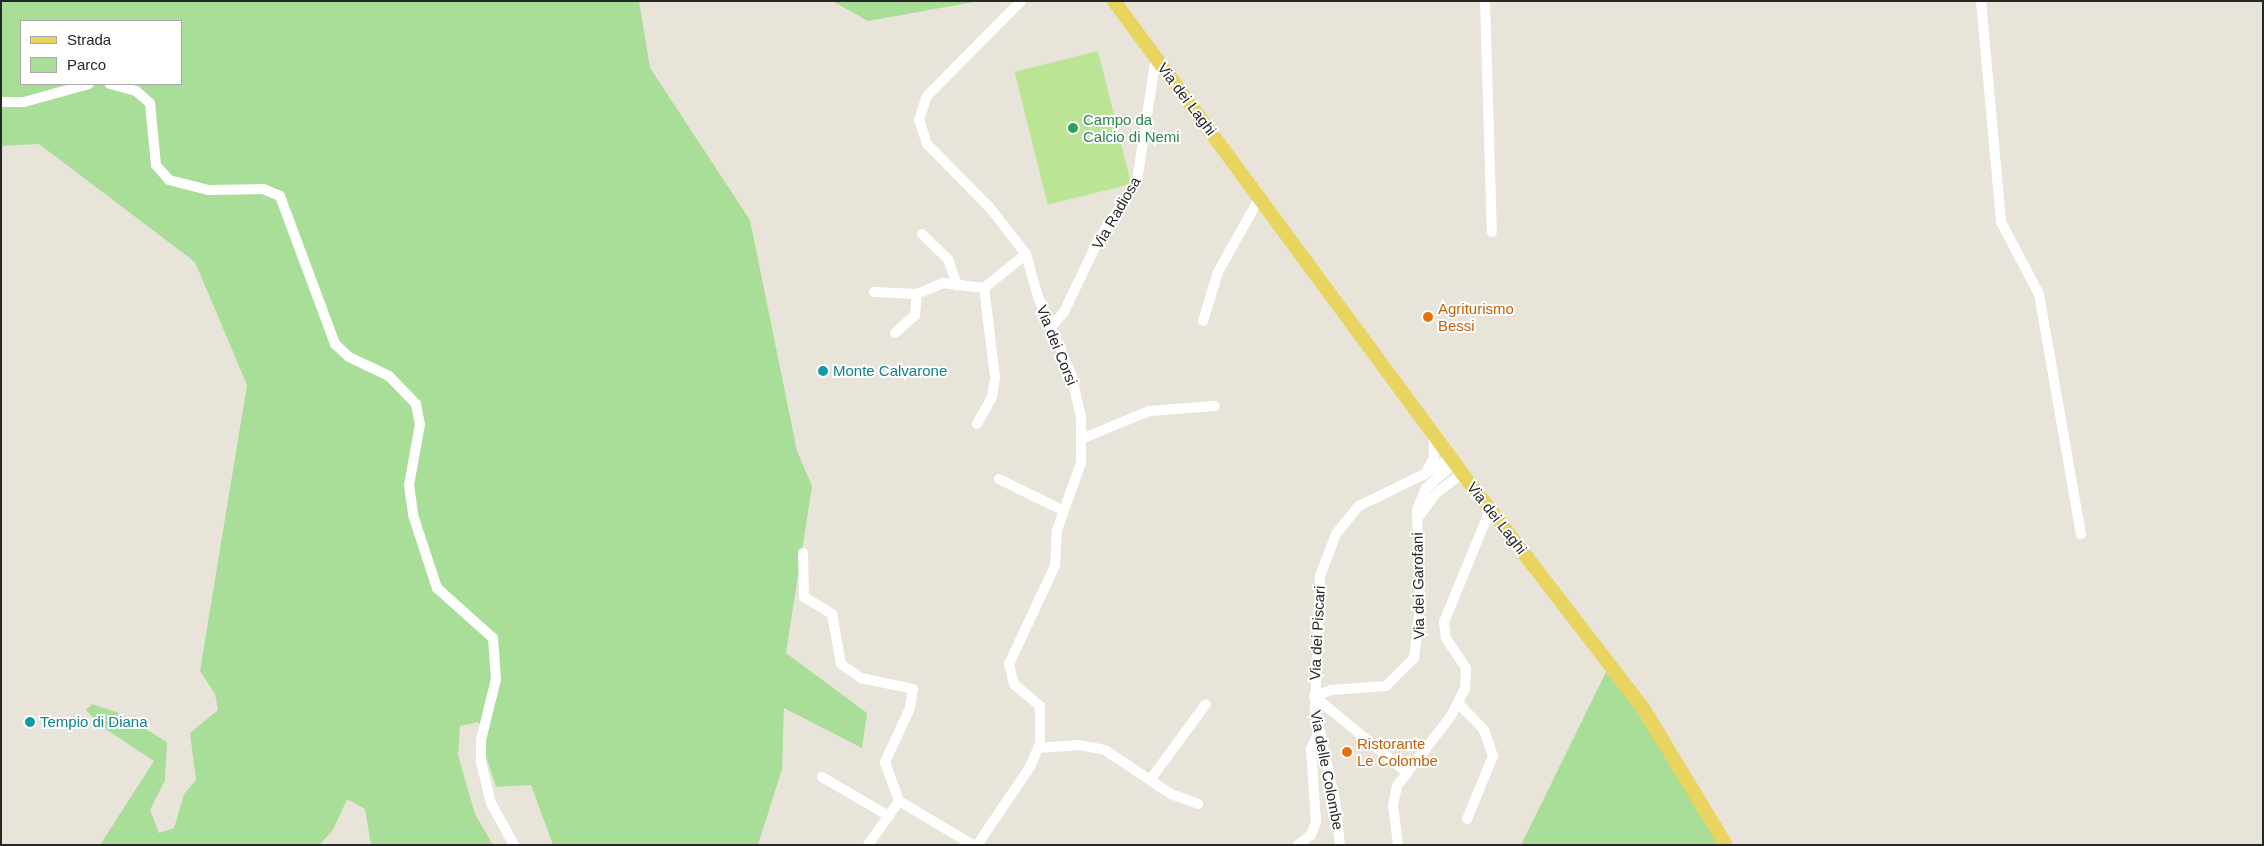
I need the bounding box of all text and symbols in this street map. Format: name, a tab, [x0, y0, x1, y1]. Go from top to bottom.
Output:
legend	[20, 20, 182, 85]
text: Strada	[67, 31, 111, 48]
text: Parco	[67, 56, 106, 73]
street label: Via dei Laghi	[1154, 59, 1220, 139]
place label: Campo da Calcio di Nemi	[1083, 110, 1180, 145]
marker: Campo da Calcio di Nemi	[1067, 122, 1079, 134]
street label: Via Radiosa	[1088, 174, 1144, 252]
place label: Agriturismo Bessi	[1438, 299, 1514, 334]
street label: Via dei Corsi	[1033, 302, 1081, 388]
marker: Agriturismo Bessi	[1422, 311, 1434, 323]
place label: Monte Calvarone	[833, 362, 947, 380]
marker: Monte Calvarone	[817, 365, 829, 377]
street label: Via dei Laghi	[1463, 478, 1531, 558]
street label: Via dei Garofani	[1408, 532, 1428, 640]
street label: Via dei Piscari	[1306, 585, 1328, 681]
street label: Via delle Colombe	[1307, 709, 1347, 831]
place label: Tempio di Diana	[40, 713, 148, 731]
marker: Tempio di Diana	[24, 716, 36, 728]
place label: Ristorante Le Colombe	[1357, 734, 1438, 769]
marker: Ristorante Le Colombe	[1341, 746, 1353, 758]

